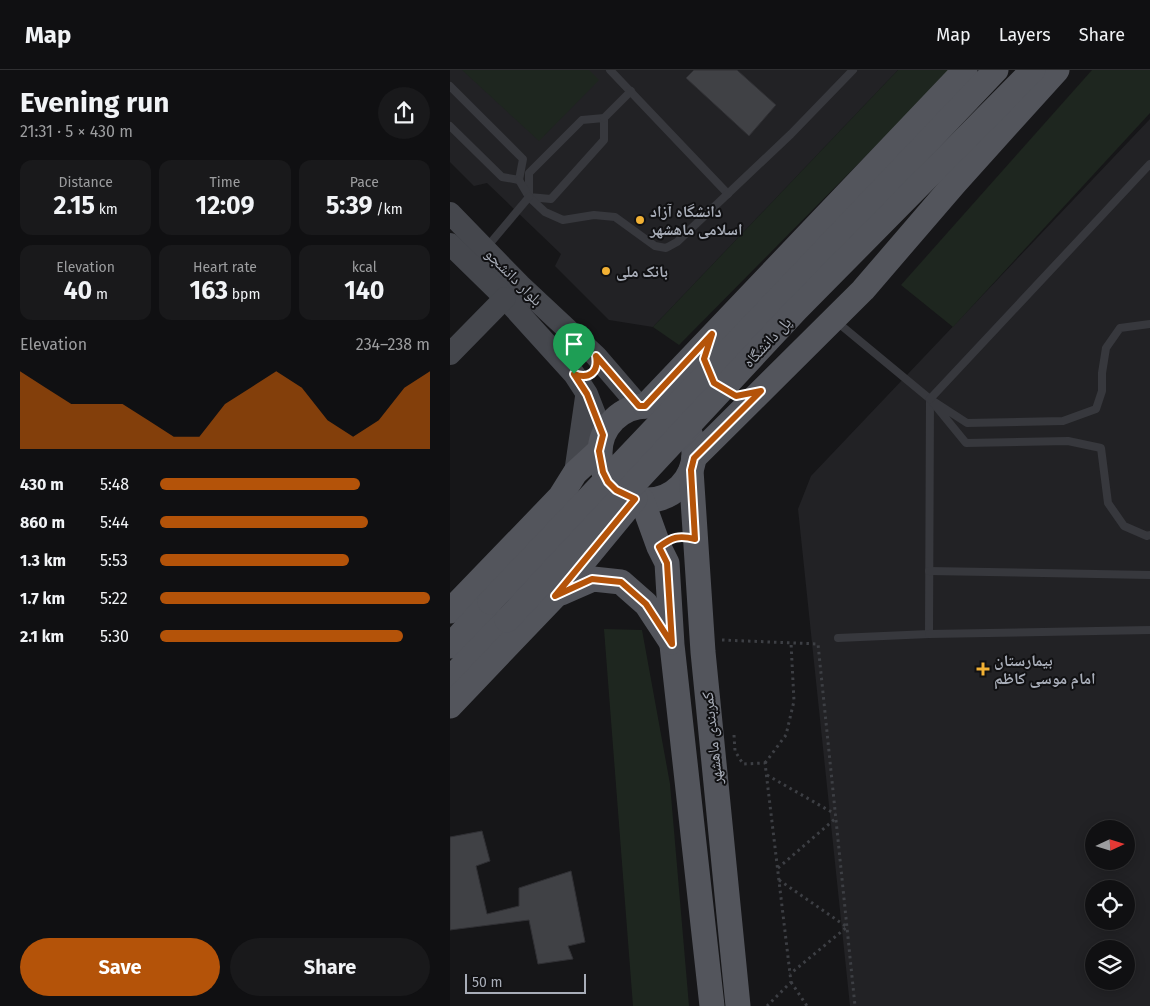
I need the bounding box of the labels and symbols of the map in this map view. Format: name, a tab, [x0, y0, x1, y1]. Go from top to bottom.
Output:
place label: دانشگاه آزاد اسلامی ماهشهر	[649, 202, 743, 239]
marker: دانشگاه آزاد اسلامی ماهشهر	[634, 214, 646, 226]
street label: بلوار دانشجو	[481, 244, 547, 310]
place label: بانک ملی	[616, 262, 668, 281]
marker: بانک ملی	[600, 265, 612, 277]
street label: پل دانشگاه	[739, 312, 796, 372]
pin	[553, 323, 595, 374]
place label: بیمارستان امام موسی کاظم	[994, 651, 1096, 690]
marker: بیمارستان امام موسی کاظم	[976, 662, 990, 676]
street label: کمربندی ماهشهر	[698, 690, 727, 786]
north arrow	[1085, 820, 1135, 870]
scale bar	[465, 971, 586, 994]

